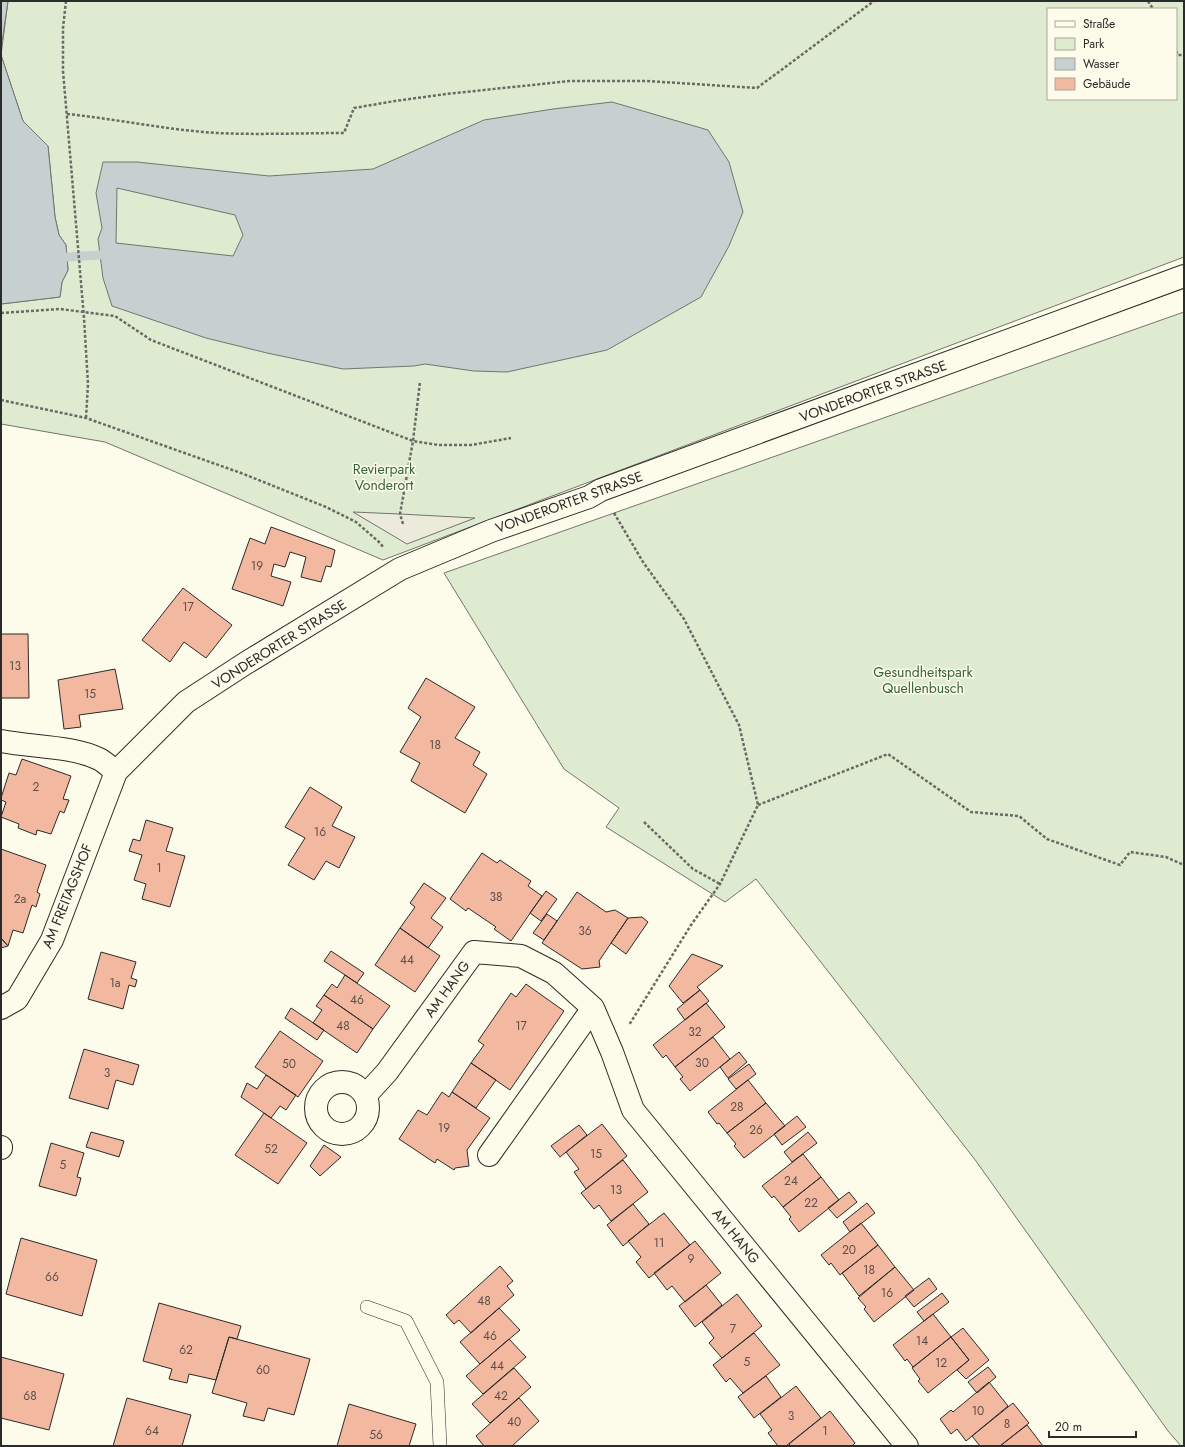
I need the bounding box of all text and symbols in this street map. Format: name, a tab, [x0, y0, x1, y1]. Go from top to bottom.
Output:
legend	[1047, 8, 1177, 100]
text: Straße	[1083, 15, 1115, 33]
text: Park	[1083, 35, 1105, 53]
text: Wasser	[1083, 55, 1120, 73]
text: Gebäude	[1083, 75, 1130, 93]
street label: VONDERORTER STRASSE	[797, 355, 949, 427]
park label: Revierpark Vonderort	[353, 459, 416, 495]
street label: VONDERORTER STRASSE	[493, 466, 645, 538]
house number: 19	[251, 557, 263, 575]
street label: VONDERORTER STRASSE	[208, 594, 350, 694]
house number: 17	[182, 598, 195, 616]
house number: 13	[9, 657, 21, 675]
park label: Gesundheitspark Quellenbusch	[873, 662, 973, 698]
house number: 15	[84, 685, 96, 703]
house number: 18	[429, 736, 441, 754]
house number: 2	[33, 778, 40, 796]
house number: 16	[314, 823, 326, 841]
street label: AM FREITAGSHOF	[37, 841, 97, 951]
house number: 1	[156, 859, 162, 877]
house number: 38	[489, 888, 503, 906]
house number: 2a	[14, 890, 27, 908]
house number: 36	[578, 922, 592, 940]
house number: 44	[400, 951, 414, 969]
street label: AM HANG	[420, 956, 474, 1021]
house number: 1a	[109, 974, 121, 992]
house number: 46	[350, 991, 364, 1009]
house number: 48	[336, 1017, 350, 1035]
house number: 17	[515, 1017, 528, 1035]
house number: 32	[688, 1023, 702, 1041]
house number: 30	[695, 1054, 709, 1072]
house number: 50	[282, 1055, 296, 1073]
house number: 3	[104, 1064, 111, 1082]
house number: 28	[730, 1098, 744, 1116]
house number: 19	[438, 1119, 450, 1137]
house number: 26	[749, 1121, 763, 1139]
house number: 52	[264, 1140, 278, 1158]
house number: 15	[590, 1145, 602, 1163]
house number: 5	[60, 1156, 67, 1174]
house number: 24	[784, 1172, 798, 1190]
house number: 13	[610, 1181, 622, 1199]
house number: 22	[804, 1194, 818, 1212]
street label: AM HANG	[708, 1204, 765, 1268]
house number: 11	[654, 1234, 664, 1252]
house number: 20	[842, 1241, 856, 1259]
house number: 9	[688, 1250, 695, 1268]
house number: 18	[863, 1261, 875, 1279]
house number: 66	[45, 1268, 59, 1286]
house number: 16	[881, 1284, 893, 1302]
house number: 48	[477, 1292, 491, 1310]
house number: 7	[730, 1320, 737, 1338]
house number: 46	[483, 1327, 497, 1345]
house number: 14	[916, 1332, 928, 1350]
house number: 62	[179, 1341, 193, 1359]
house number: 5	[744, 1353, 751, 1371]
house number: 12	[935, 1354, 947, 1372]
house number: 44	[490, 1357, 504, 1375]
house number: 60	[256, 1361, 270, 1379]
house number: 68	[23, 1387, 37, 1405]
house number: 42	[494, 1387, 508, 1405]
house number: 10	[972, 1402, 984, 1420]
house number: 3	[788, 1407, 795, 1425]
house number: 40	[507, 1413, 521, 1431]
scale bar	[1049, 1413, 1136, 1439]
house number: 8	[1004, 1415, 1010, 1433]
text: 20 m	[1055, 1418, 1082, 1436]
house number: 64	[145, 1422, 159, 1440]
house number: 1	[822, 1422, 828, 1440]
house number: 56	[369, 1426, 383, 1444]

